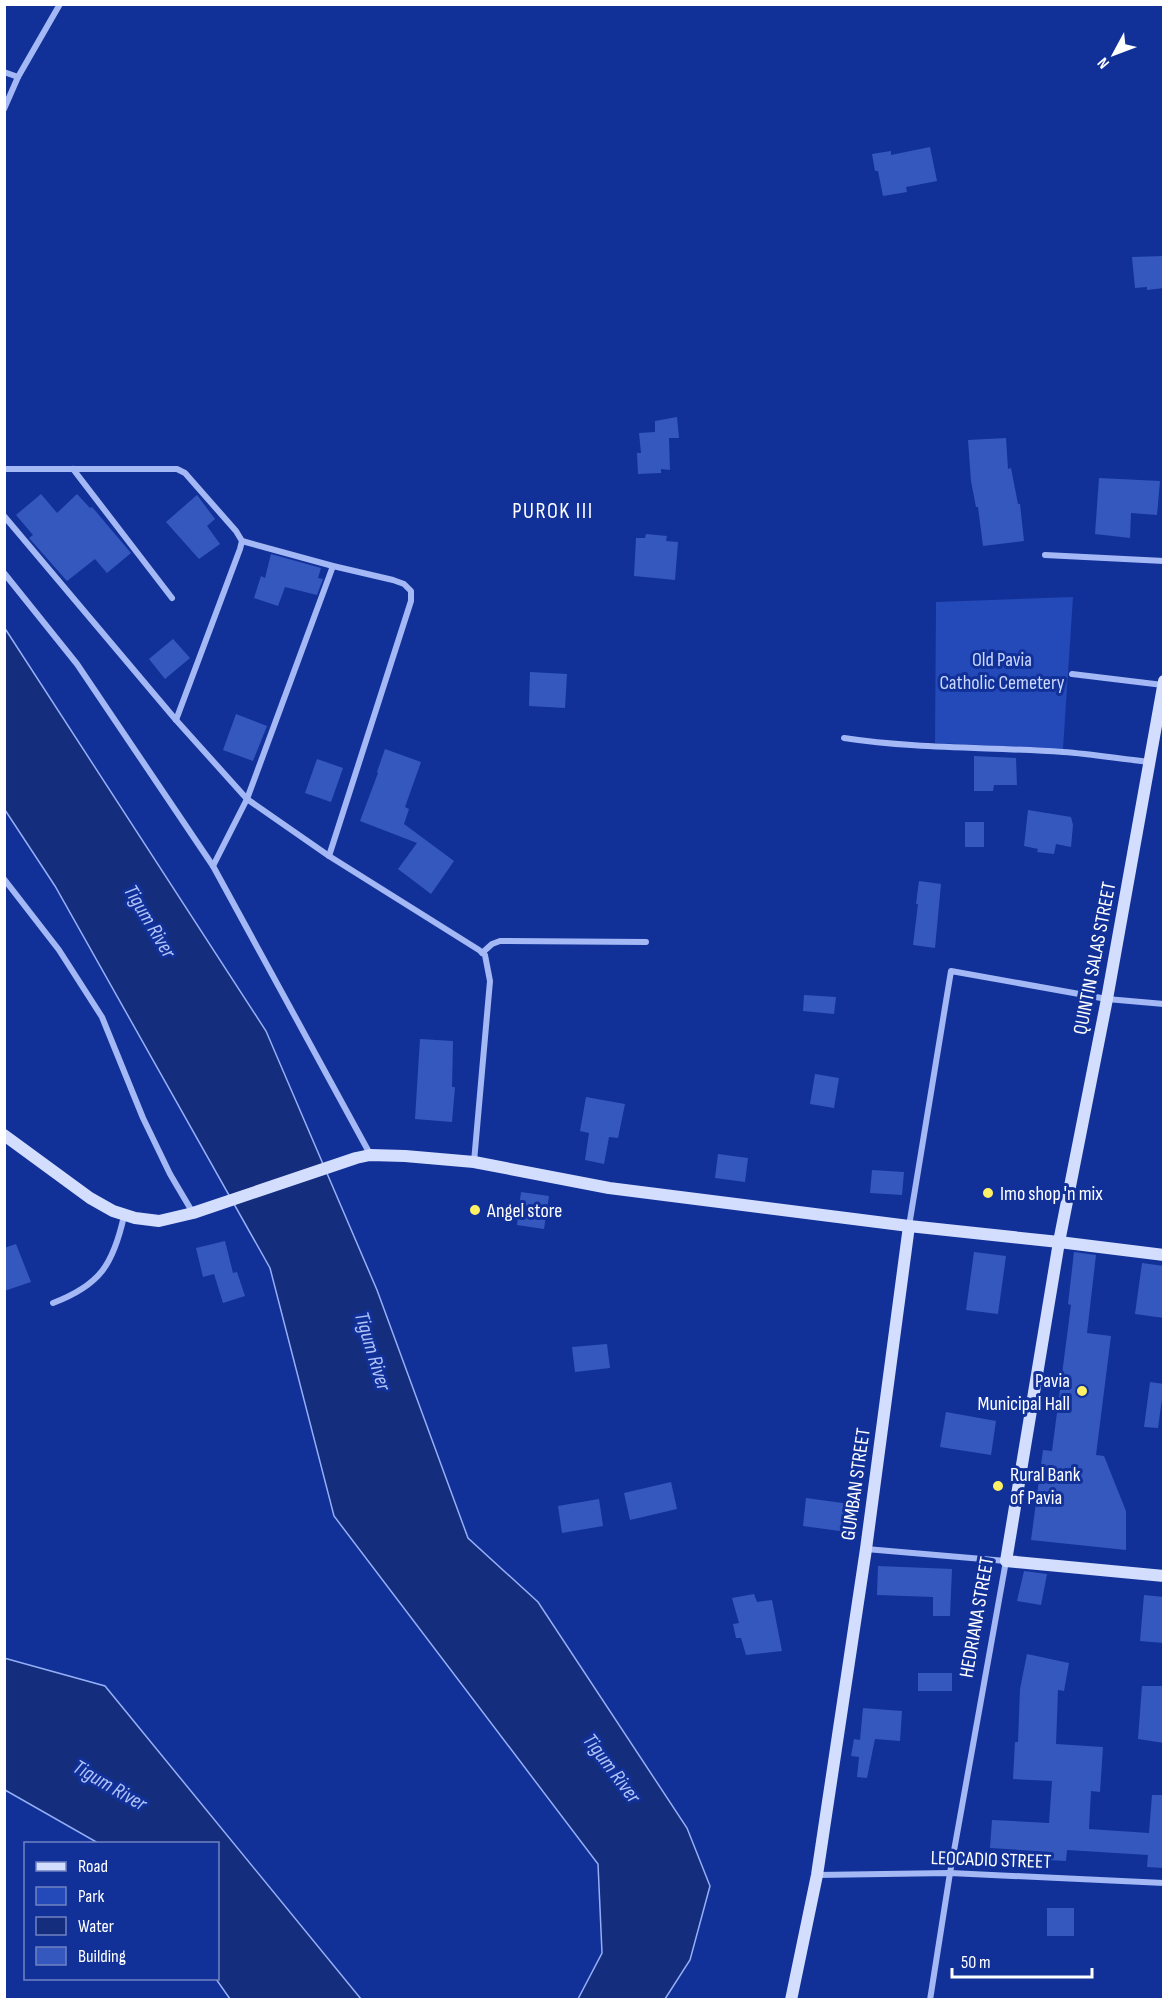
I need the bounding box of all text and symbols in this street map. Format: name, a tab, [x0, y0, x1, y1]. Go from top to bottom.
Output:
north arrow	[1084, 24, 1144, 84]
text: N	[1094, 53, 1114, 72]
district label: PUROK III	[512, 498, 594, 525]
park label: Old Pavia Catholic Cemetery	[939, 648, 1065, 695]
water label: Tigum River	[118, 880, 182, 963]
street label: QUINTIN SALAS STREET	[1068, 880, 1122, 1037]
place label: Imo shop 'n mix	[1000, 1182, 1103, 1206]
marker: Imo shop 'n mix	[981, 1186, 995, 1200]
place label: Angel store	[486, 1199, 562, 1223]
marker: Angel store	[468, 1203, 482, 1217]
water label: Tigum River	[349, 1309, 397, 1395]
place label: Pavia Municipal Hall	[978, 1369, 1070, 1416]
marker: Pavia Municipal Hall	[1075, 1384, 1089, 1398]
street label: GUMBAN STREET	[836, 1427, 876, 1542]
place label: Rural Bank of Pavia	[1010, 1463, 1081, 1510]
marker: Rural Bank of Pavia	[991, 1479, 1005, 1493]
street label: HEDRIANA STREET	[955, 1555, 999, 1680]
water label: Tigum River	[577, 1728, 647, 1809]
water label: Tigum River	[68, 1754, 152, 1817]
legend	[24, 1842, 219, 1980]
street label: LEOCADIO STREET	[930, 1846, 1052, 1874]
text: Road	[78, 1856, 108, 1877]
text: Park	[78, 1886, 104, 1907]
text: Water	[78, 1916, 114, 1937]
scale bar	[952, 1941, 1092, 1979]
text: Building	[78, 1946, 126, 1967]
text: 50 m	[961, 1952, 991, 1973]

